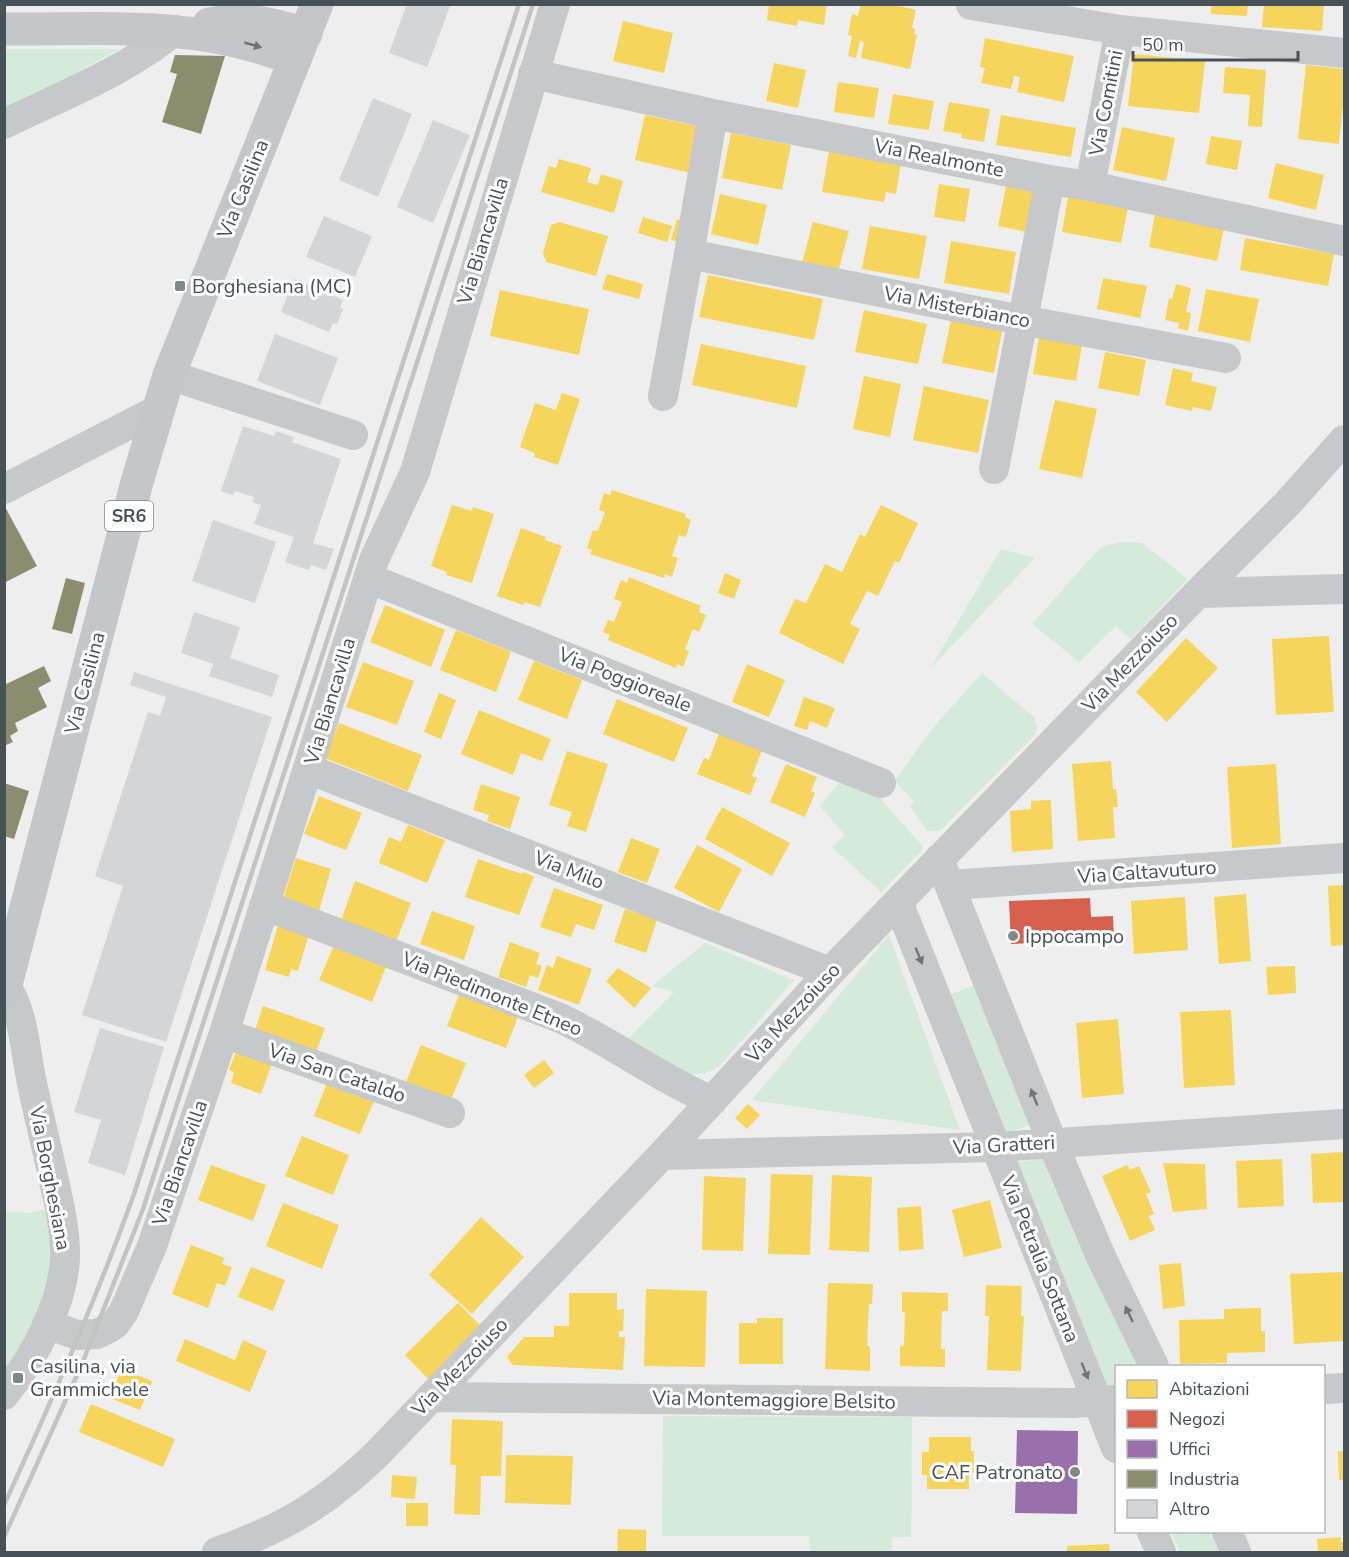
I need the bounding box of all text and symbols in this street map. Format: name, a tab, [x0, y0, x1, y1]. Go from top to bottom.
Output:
scale bar	[1133, 24, 1298, 62]
text: 50 m	[1142, 33, 1184, 57]
one-way arrow	[244, 41, 262, 50]
street label: Via Comitini	[1082, 48, 1130, 159]
street label: Via Realmonte	[871, 132, 1006, 184]
street label: Via Casilina	[211, 135, 275, 244]
street label: Via Biancavilla	[451, 174, 515, 309]
place label: Borghesiana (MC)	[192, 273, 353, 300]
marker: Borghesiana (MC)	[173, 279, 187, 293]
street label: Via Misterbianco	[881, 279, 1032, 334]
road number: SR6	[105, 501, 153, 531]
street label: Via Mezzoiuso	[1075, 608, 1184, 719]
street label: Via Casilina	[58, 629, 112, 738]
street label: Via Biancavilla	[298, 634, 362, 769]
street label: Via Poggioreale	[553, 641, 696, 719]
street label: Via Milo	[529, 844, 608, 896]
street label: Via Caltavuturo	[1076, 854, 1217, 890]
place label: Ippocampo	[1025, 923, 1124, 950]
marker: Ippocampo	[1006, 929, 1020, 943]
street label: Via Piedimonte Etneo	[397, 945, 586, 1043]
one-way arrow	[915, 947, 924, 965]
street label: Via Mezzoiuso	[739, 957, 846, 1070]
street label: Via San Cataldo	[264, 1037, 409, 1109]
one-way arrow	[1029, 1088, 1038, 1106]
street label: Via Biancavilla	[146, 1097, 214, 1230]
street label: Via Borghesiana	[23, 1103, 77, 1252]
street label: Via Gratteri	[951, 1129, 1056, 1161]
street label: Via Petralia Sottana	[994, 1171, 1086, 1346]
one-way arrow	[1124, 1305, 1133, 1322]
street label: Via Mezzoiuso	[405, 1312, 514, 1423]
place label: Casilina, via Grammichele	[30, 1353, 149, 1403]
one-way arrow	[1080, 1363, 1090, 1381]
legend	[1115, 1365, 1325, 1533]
marker: Casilina, via Grammichele	[11, 1371, 25, 1385]
text: Abitazioni	[1169, 1377, 1250, 1401]
street label: Via Montemaggiore Belsito	[651, 1384, 896, 1416]
text: Negozi	[1169, 1407, 1225, 1431]
text: Uffici	[1169, 1437, 1210, 1461]
place label: CAF Patronato	[931, 1459, 1063, 1486]
marker: CAF Patronato	[1068, 1465, 1082, 1479]
text: Industria	[1169, 1467, 1239, 1491]
text: Altro	[1169, 1497, 1210, 1521]

